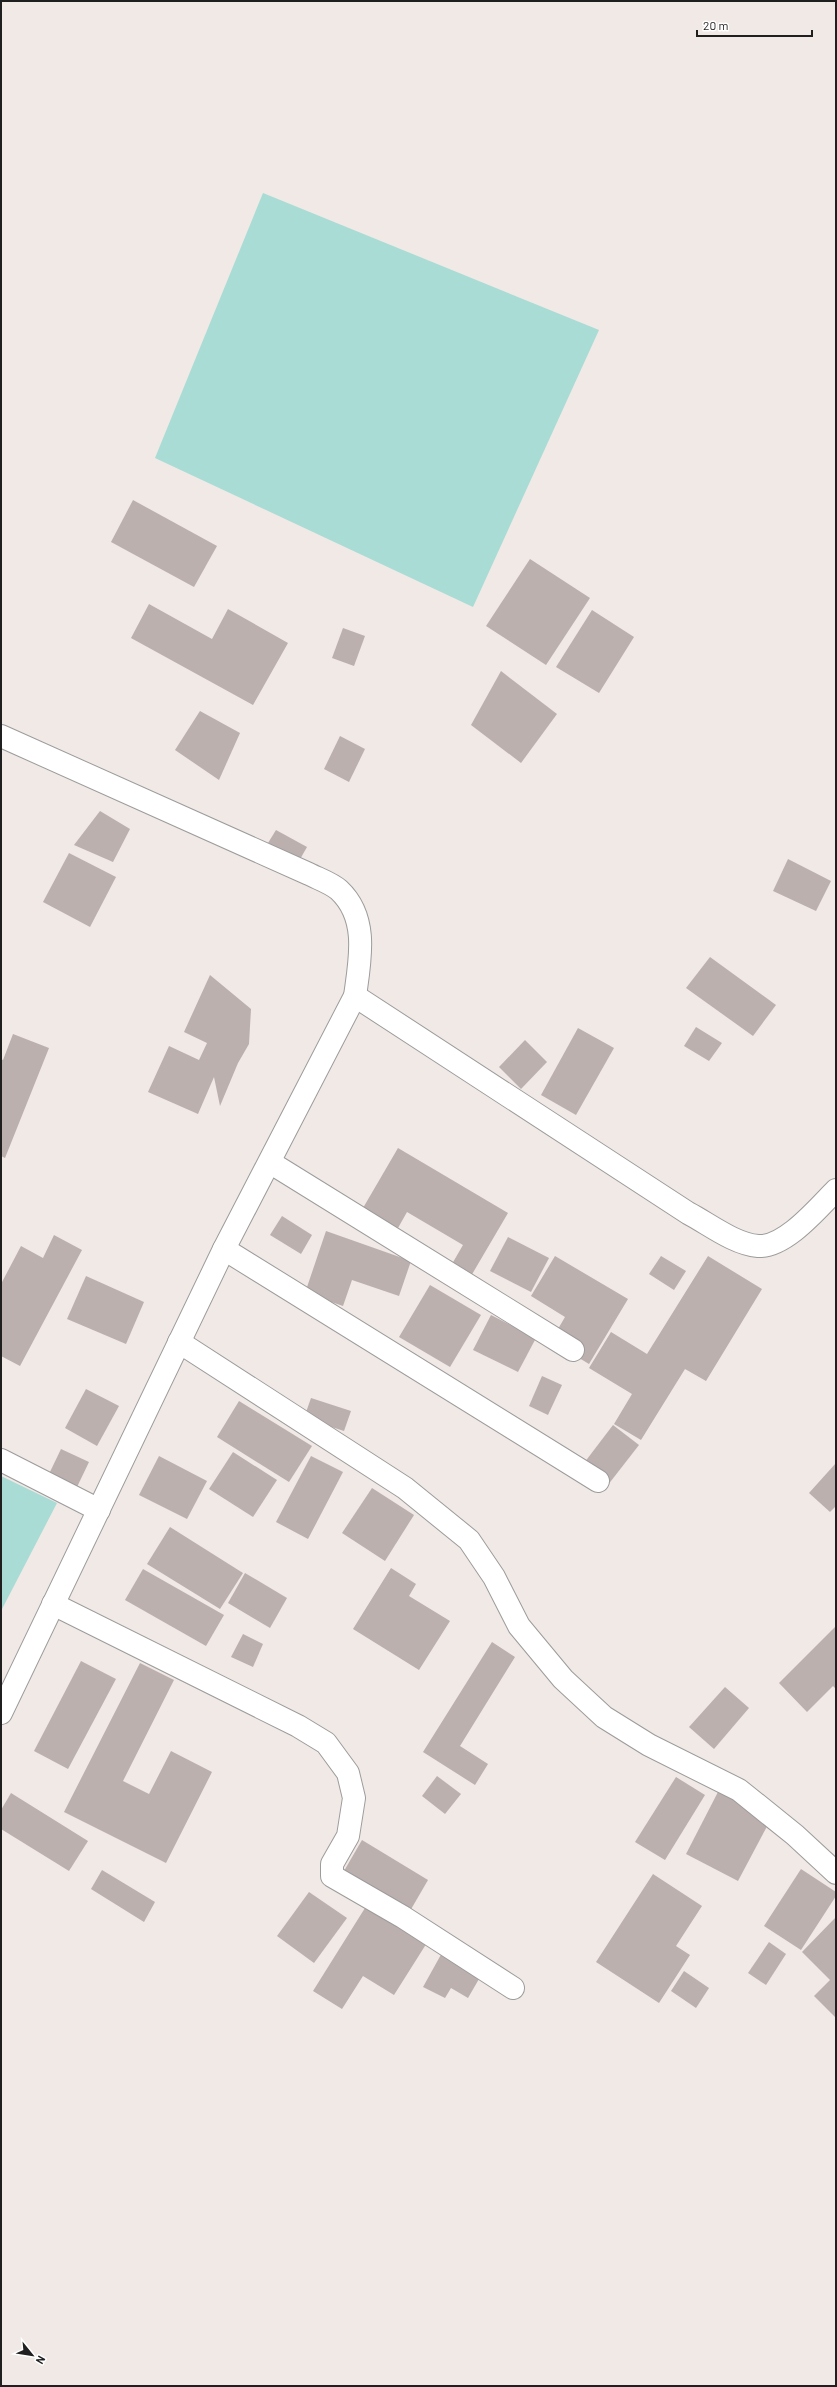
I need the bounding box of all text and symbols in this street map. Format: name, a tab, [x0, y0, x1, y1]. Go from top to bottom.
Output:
scale bar	[697, 12, 812, 38]
text: 20 m	[703, 18, 729, 32]
north arrow	[12, 2335, 52, 2375]
text: N	[34, 2354, 49, 2367]

